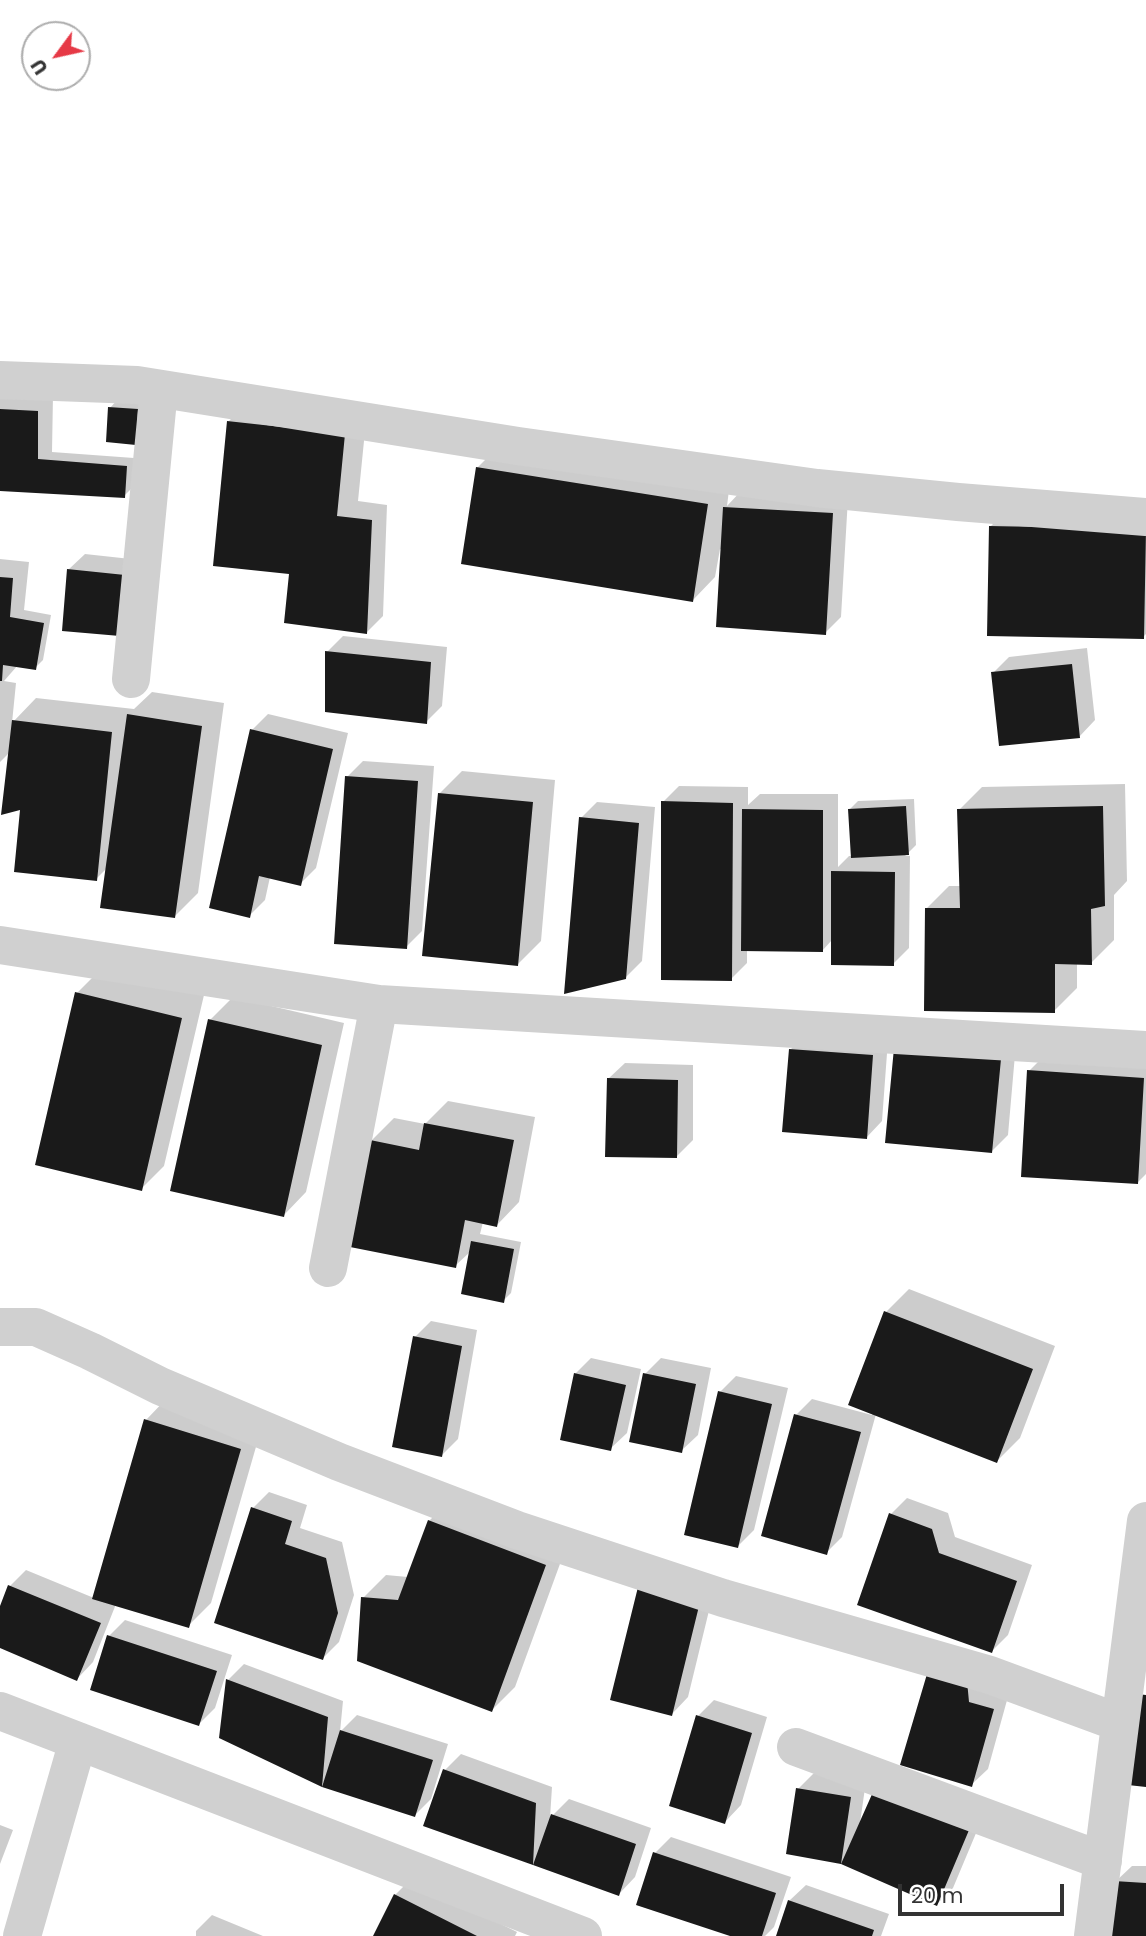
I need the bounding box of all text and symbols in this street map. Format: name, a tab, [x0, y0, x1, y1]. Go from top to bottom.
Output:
north arrow	[21, 21, 91, 91]
text: U	[25, 54, 55, 80]
scale bar	[901, 1870, 1067, 1914]
text: 20 m	[911, 1881, 964, 1910]

